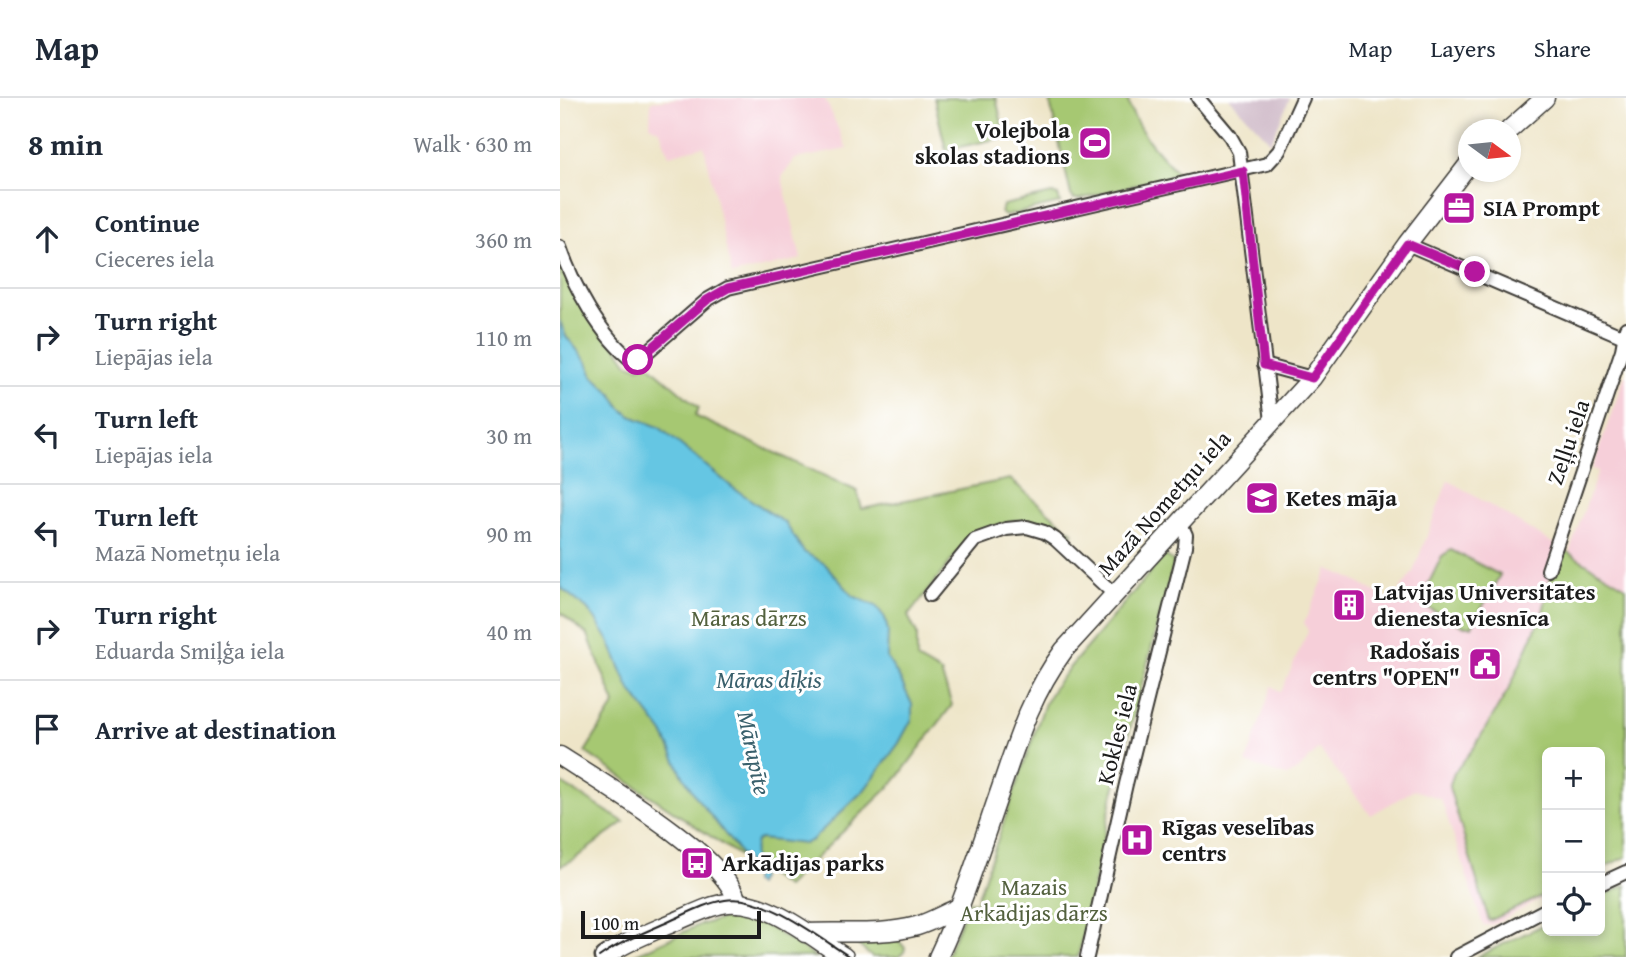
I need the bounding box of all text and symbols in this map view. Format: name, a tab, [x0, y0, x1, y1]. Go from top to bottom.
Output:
text: Map	[35, 24, 99, 72]
text: Map	[1349, 31, 1392, 66]
text: Layers	[1430, 31, 1496, 66]
text: Share	[1534, 31, 1591, 66]
place label: Volejbola skolas stadions	[915, 113, 1070, 172]
north arrow	[1458, 119, 1521, 182]
text: 8 min	[28, 122, 103, 166]
sports icon: Volejbola skolas stadions	[1076, 124, 1114, 162]
text: Walk · 630 m	[413, 127, 532, 160]
office icon: SIA Prompt	[1440, 189, 1478, 227]
place label: SIA Prompt	[1483, 191, 1600, 224]
text: Continue	[95, 203, 200, 242]
icon: ahead	[28, 220, 66, 258]
text: 360 m	[475, 223, 532, 256]
text: Cieceres iela	[95, 242, 214, 275]
route end	[1459, 256, 1490, 287]
text: Turn right	[95, 301, 217, 340]
icon: right	[28, 318, 66, 356]
text: 110 m	[475, 321, 532, 354]
text: Liepājas iela	[95, 340, 213, 373]
route start	[622, 344, 653, 375]
street label: Zeļļu iela	[1538, 395, 1597, 489]
text: Turn left	[95, 399, 198, 438]
icon: left	[28, 416, 66, 454]
text: 30 m	[486, 419, 532, 452]
street label: Mazā Nometņu iela	[1089, 423, 1238, 583]
text: Liepājas iela	[95, 438, 213, 471]
school or university icon: Ketes māja	[1243, 479, 1281, 517]
place label: Ketes māja	[1286, 481, 1397, 514]
text: Turn left	[95, 497, 198, 536]
icon: left	[28, 514, 66, 552]
text: 90 m	[486, 517, 532, 550]
text: Mazā Nometņu iela	[95, 536, 280, 569]
place label: Latvijas Universitātes dienesta viesnīca	[1374, 575, 1596, 634]
building icon: Latvijas Universitātes dienesta viesnīca	[1330, 586, 1368, 624]
text: Turn right	[95, 595, 217, 634]
park label: Māras dārzs	[691, 601, 807, 634]
icon: right	[28, 612, 66, 650]
text: 40 m	[486, 615, 532, 648]
text: Eduarda Smiļģa iela	[95, 634, 285, 667]
place label: Radošais centrs "OPEN"	[1313, 634, 1460, 693]
public building icon: Radošais centrs "OPEN"	[1466, 645, 1504, 683]
water label: Māras dīķis	[716, 662, 822, 697]
street label: Kokles iela	[1088, 680, 1145, 788]
water label: Mārupīte	[728, 708, 781, 799]
icon: arrive	[28, 710, 66, 748]
text: Arrive at destination	[95, 710, 336, 749]
map controls	[1542, 747, 1605, 936]
button: +	[1542, 747, 1605, 810]
place label: Rīgas veselības centrs	[1162, 810, 1315, 869]
button: −	[1542, 810, 1605, 873]
hospital icon: Rīgas veselības centrs	[1118, 821, 1156, 859]
bus stop icon: Arkādijas parks	[678, 844, 716, 882]
place label: Arkādijas parks	[722, 846, 885, 879]
park label: Mazais Arkādijas dārzs	[960, 870, 1108, 929]
button: locate	[1542, 873, 1605, 936]
scale bar	[581, 908, 761, 940]
text: 100 m	[592, 909, 639, 937]

